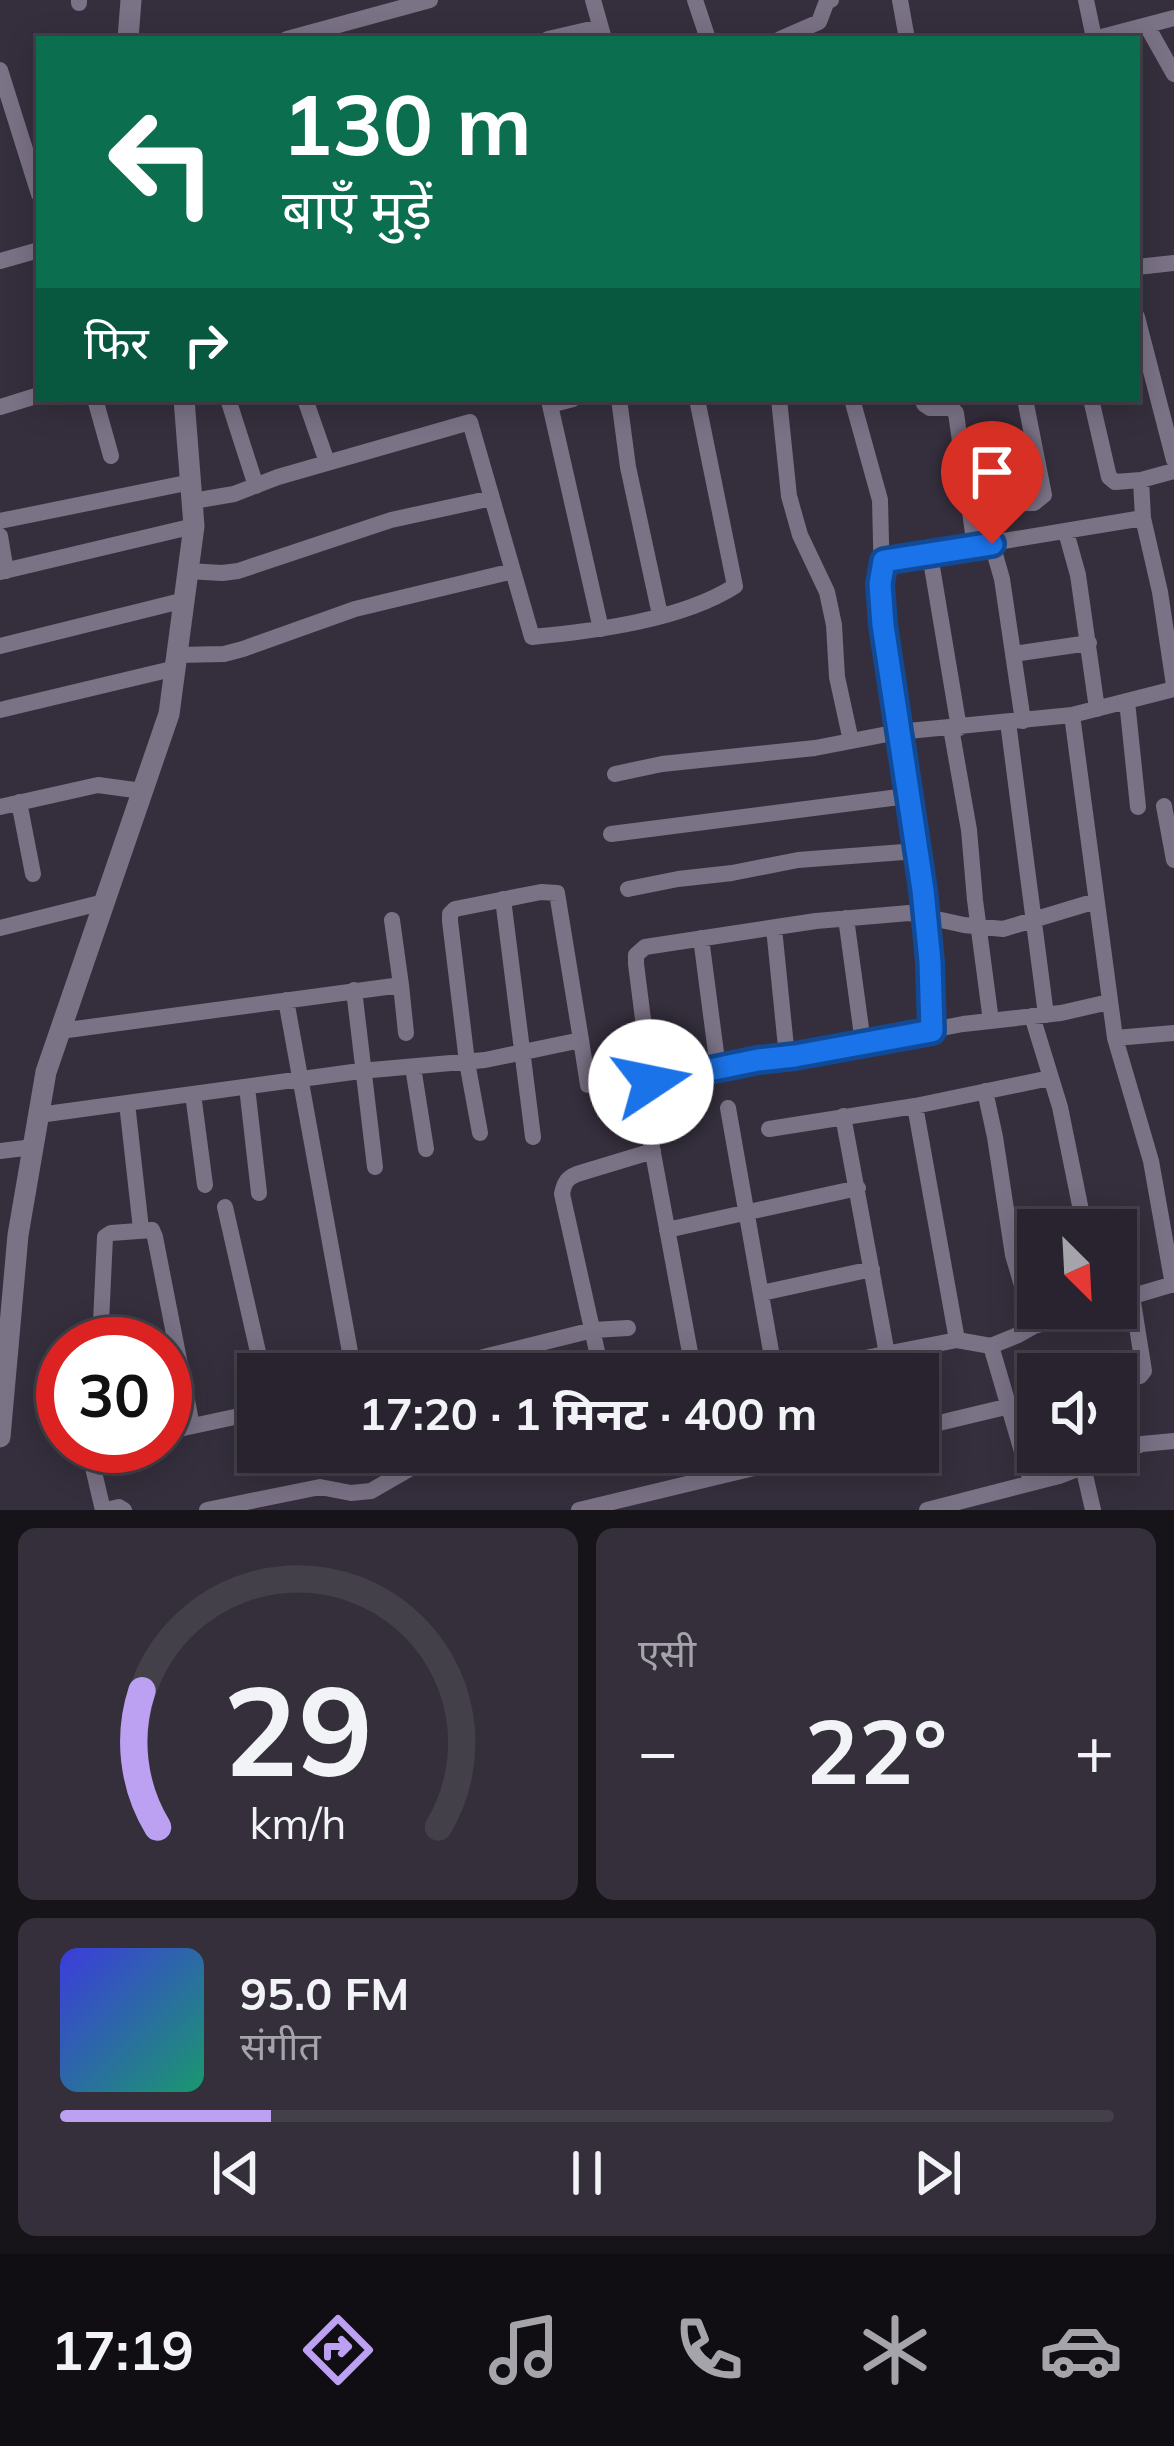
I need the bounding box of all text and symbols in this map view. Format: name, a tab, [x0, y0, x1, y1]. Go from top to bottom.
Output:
text: 130 m	[282, 71, 532, 176]
icon: left	[84, 84, 240, 240]
text: बाएँ मुड़ें	[282, 175, 432, 243]
icon: right	[173, 312, 239, 378]
text: फिर	[84, 314, 149, 370]
pin	[941, 421, 1043, 544]
icon: arrive	[959, 439, 1025, 505]
position arrow	[588, 1019, 714, 1145]
north arrow	[1017, 1209, 1137, 1329]
map controls	[1017, 1209, 1137, 1473]
speed limit sign: 30	[36, 1317, 192, 1473]
button: sound	[1017, 1353, 1137, 1473]
text: 17:20 · 1 मिनट · 400 m	[359, 1385, 817, 1441]
text: एसी	[638, 1628, 696, 1677]
text: 29	[223, 1651, 373, 1807]
text: 22°	[805, 1694, 947, 1807]
text: −	[638, 1709, 678, 1792]
text: +	[1074, 1709, 1114, 1792]
text: km/h	[249, 1796, 347, 1850]
text: 95.0 FM	[240, 1965, 409, 2021]
text: संगीत	[240, 2021, 321, 2070]
icon: previous	[203, 2140, 269, 2206]
icon: pause	[554, 2140, 620, 2206]
icon: next	[905, 2140, 971, 2206]
icon: directions	[296, 2308, 380, 2392]
icon: music	[482, 2308, 566, 2392]
icon: phone	[667, 2308, 751, 2392]
icon: climate	[853, 2308, 937, 2392]
icon: car	[1039, 2308, 1123, 2392]
text: 17:19	[51, 2316, 194, 2384]

